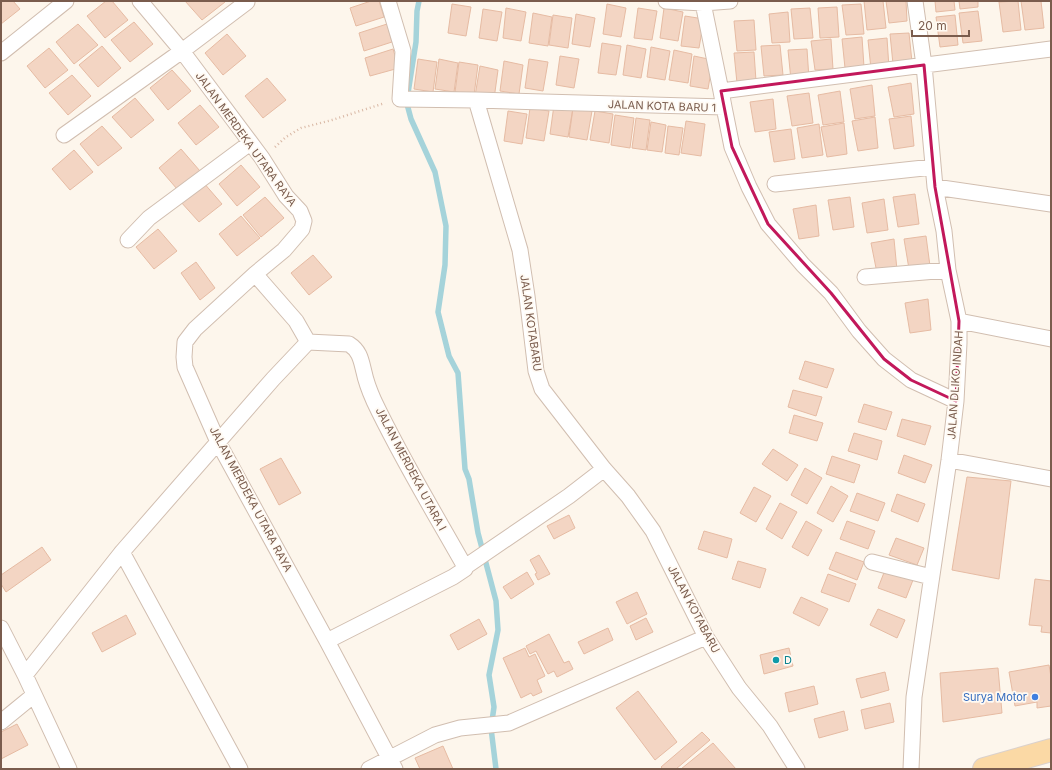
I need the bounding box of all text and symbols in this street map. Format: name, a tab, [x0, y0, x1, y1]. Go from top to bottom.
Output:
scale bar	[912, 12, 969, 38]
text: 20 m	[918, 18, 947, 33]
street label: JALAN MERDEKA UTARA RAYA	[192, 69, 300, 209]
street label: JALAN KOTA BARU 1	[608, 97, 716, 115]
street label: JALAN KOTABARU	[517, 274, 545, 372]
street label: JALAN DLIKO INDAH	[944, 330, 966, 440]
street label: JALAN MERDEKA UTARA I	[372, 405, 450, 533]
street label: JALAN MERDEKA UTARA RAYA	[207, 424, 296, 575]
street label: JALAN KOTABARU	[665, 563, 723, 655]
place label: D	[784, 653, 792, 667]
marker: D	[771, 655, 781, 665]
place label: Surya Motor	[963, 690, 1027, 704]
marker: Surya Motor	[1030, 692, 1040, 702]

